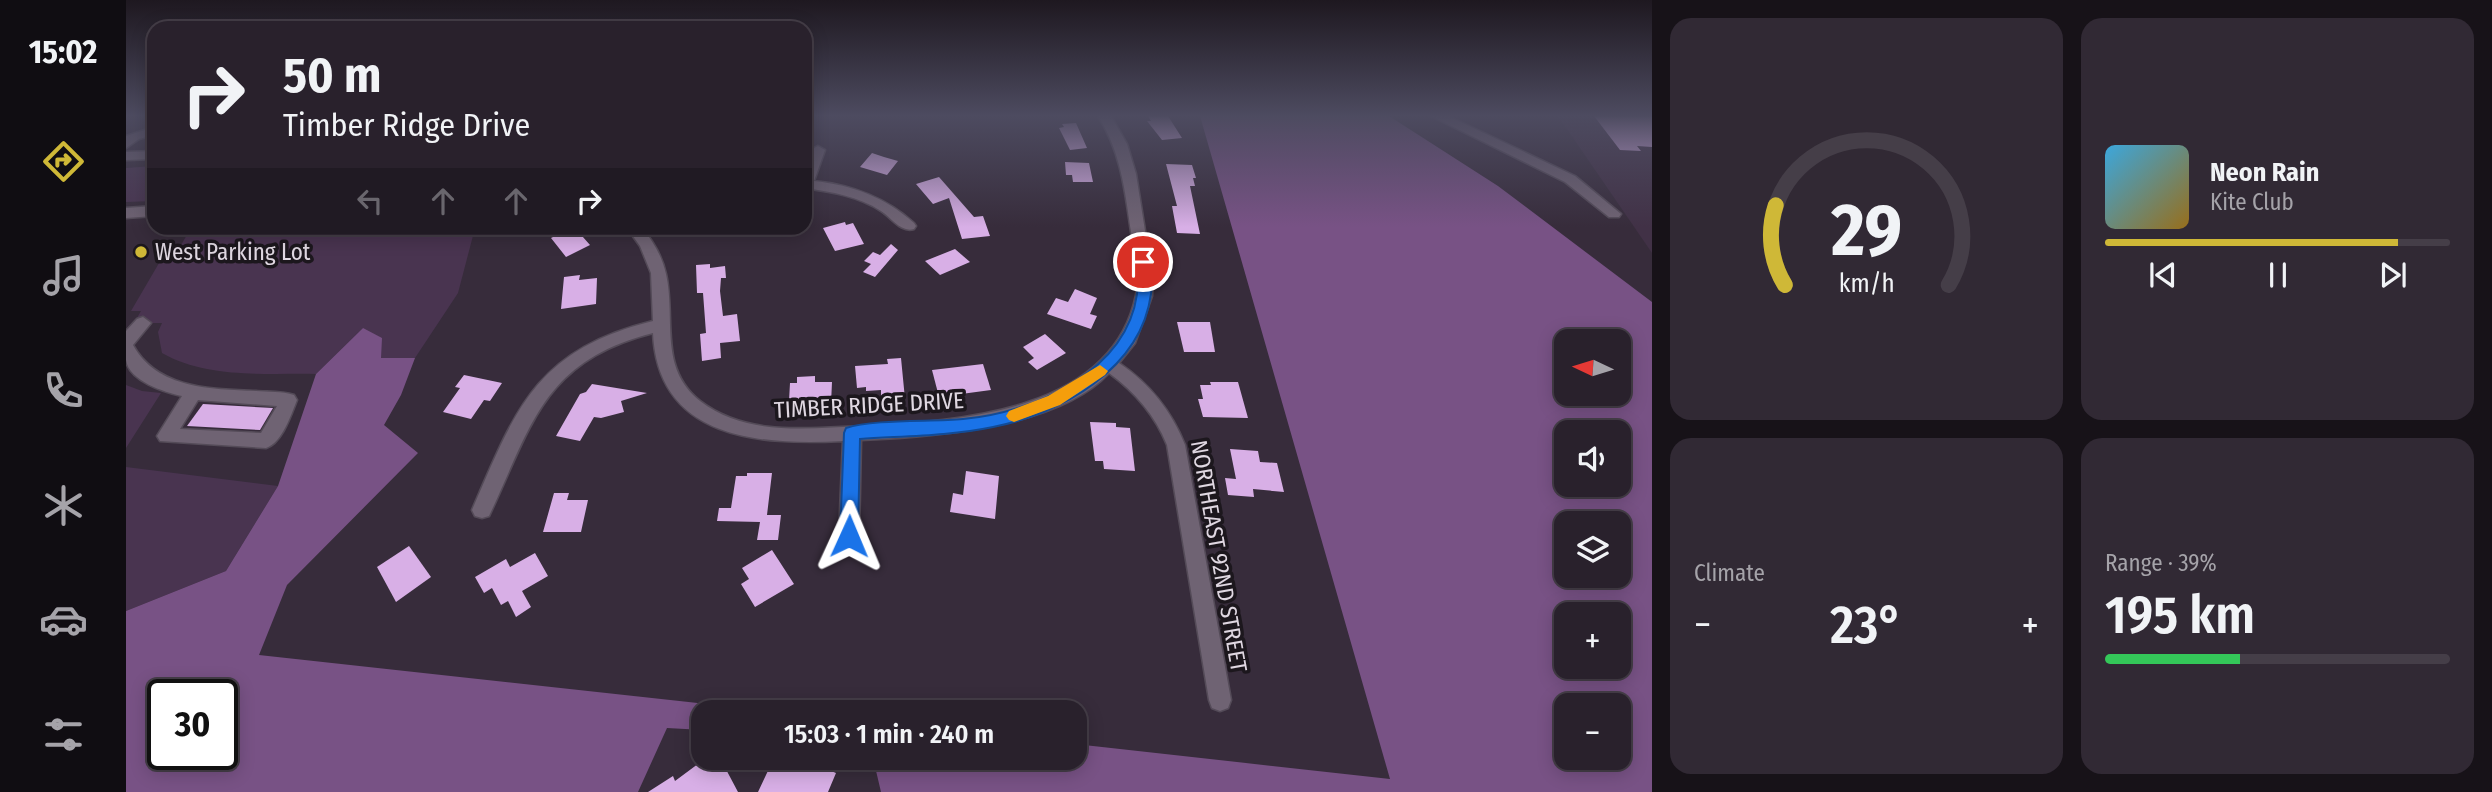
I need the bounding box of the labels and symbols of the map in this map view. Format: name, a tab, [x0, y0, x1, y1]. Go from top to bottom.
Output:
pin	[1113, 232, 1173, 292]
place label: West Parking Lot	[155, 238, 311, 266]
marker: West Parking Lot	[133, 244, 149, 260]
north arrow	[1554, 329, 1631, 406]
street label: TIMBER RIDGE DRIVE	[773, 386, 965, 424]
street label: NORTHEAST 92ND STREET	[1185, 438, 1253, 674]
position arrow	[812, 499, 886, 573]
speed limit sign: 30	[147, 679, 238, 770]

